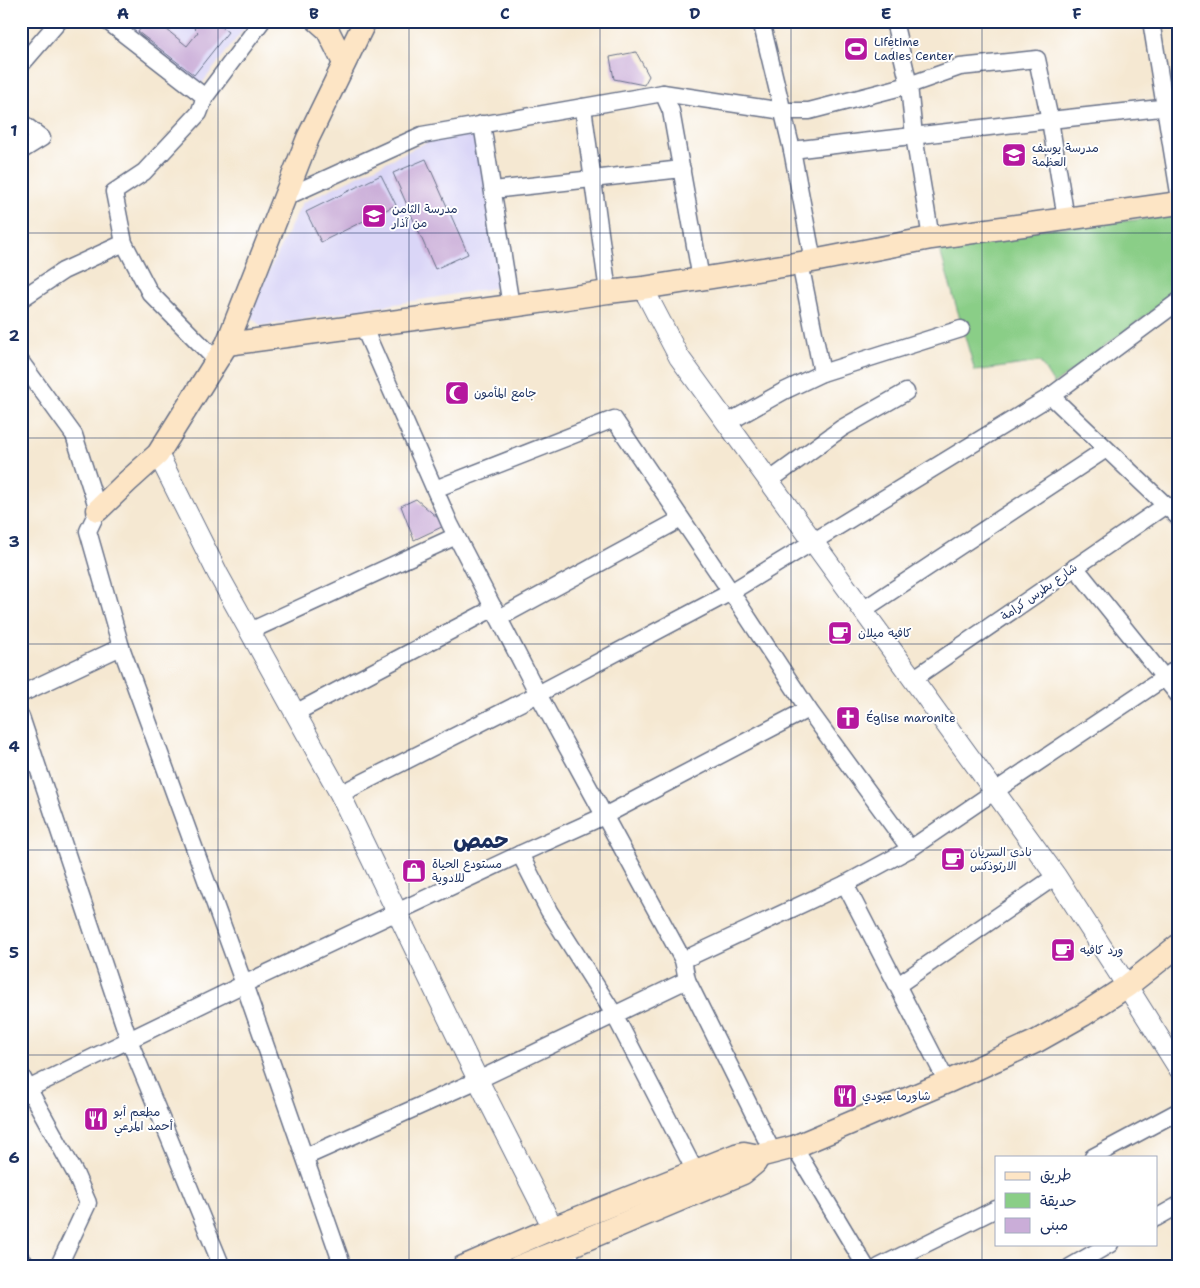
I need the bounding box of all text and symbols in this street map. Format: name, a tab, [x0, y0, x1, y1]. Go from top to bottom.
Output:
text: A	[117, 3, 129, 24]
text: B	[309, 3, 319, 24]
text: C	[500, 3, 510, 24]
text: D	[689, 3, 701, 24]
text: E	[881, 3, 891, 24]
text: F	[1072, 3, 1082, 24]
place label: Lifetime Ladies Center	[874, 34, 954, 64]
sports icon: Lifetime Ladies Center	[843, 36, 869, 62]
text: 1	[10, 120, 18, 141]
place label: مدرسة يوسف العظمة	[1032, 140, 1099, 170]
school or university icon: مدرسة يوسف العظمة	[1001, 142, 1027, 168]
place label: مدرسة الثامن من آذار	[391, 201, 458, 231]
school or university icon: مدرسة الثامن من آذار	[361, 203, 387, 229]
text: 2	[8, 325, 20, 346]
mosque icon: جامع المأمون	[444, 380, 470, 406]
place label: جامع المأمون	[474, 385, 536, 402]
text: 3	[8, 531, 20, 552]
street label: شارع بطرس كرامة	[998, 560, 1081, 625]
cafe icon: كافيه ميلان	[827, 620, 853, 646]
place label: كافيه ميلان	[858, 625, 911, 641]
church icon: Église maronite	[835, 705, 861, 731]
place label: Église maronite	[866, 710, 956, 726]
text: 4	[8, 736, 20, 757]
district label: حمص	[453, 826, 509, 855]
place label: نادي السريان الارثوذكس	[970, 844, 1032, 874]
cafe icon: نادي السريان الارثوذكس	[940, 846, 966, 872]
place label: مستودع الحياة للادوية	[432, 856, 502, 886]
shop icon: مستودع الحياة للادوية	[401, 858, 427, 884]
cafe icon: ورد كافيه	[1050, 937, 1076, 963]
text: 5	[9, 942, 19, 963]
place label: ورد كافيه	[1080, 942, 1123, 958]
restaurant icon: شاورما عبودي	[832, 1083, 858, 1109]
place label: شاورما عبودي	[862, 1088, 931, 1105]
place label: مطعم أبو أحمد المرعي	[113, 1104, 173, 1137]
restaurant icon: مطعم أبو أحمد المرعي	[83, 1106, 109, 1132]
text: 6	[8, 1147, 20, 1168]
legend	[995, 1156, 1158, 1246]
text: طريق	[1040, 1165, 1072, 1185]
text: حديقة	[1040, 1191, 1077, 1211]
text: مبنى	[1040, 1215, 1068, 1235]

